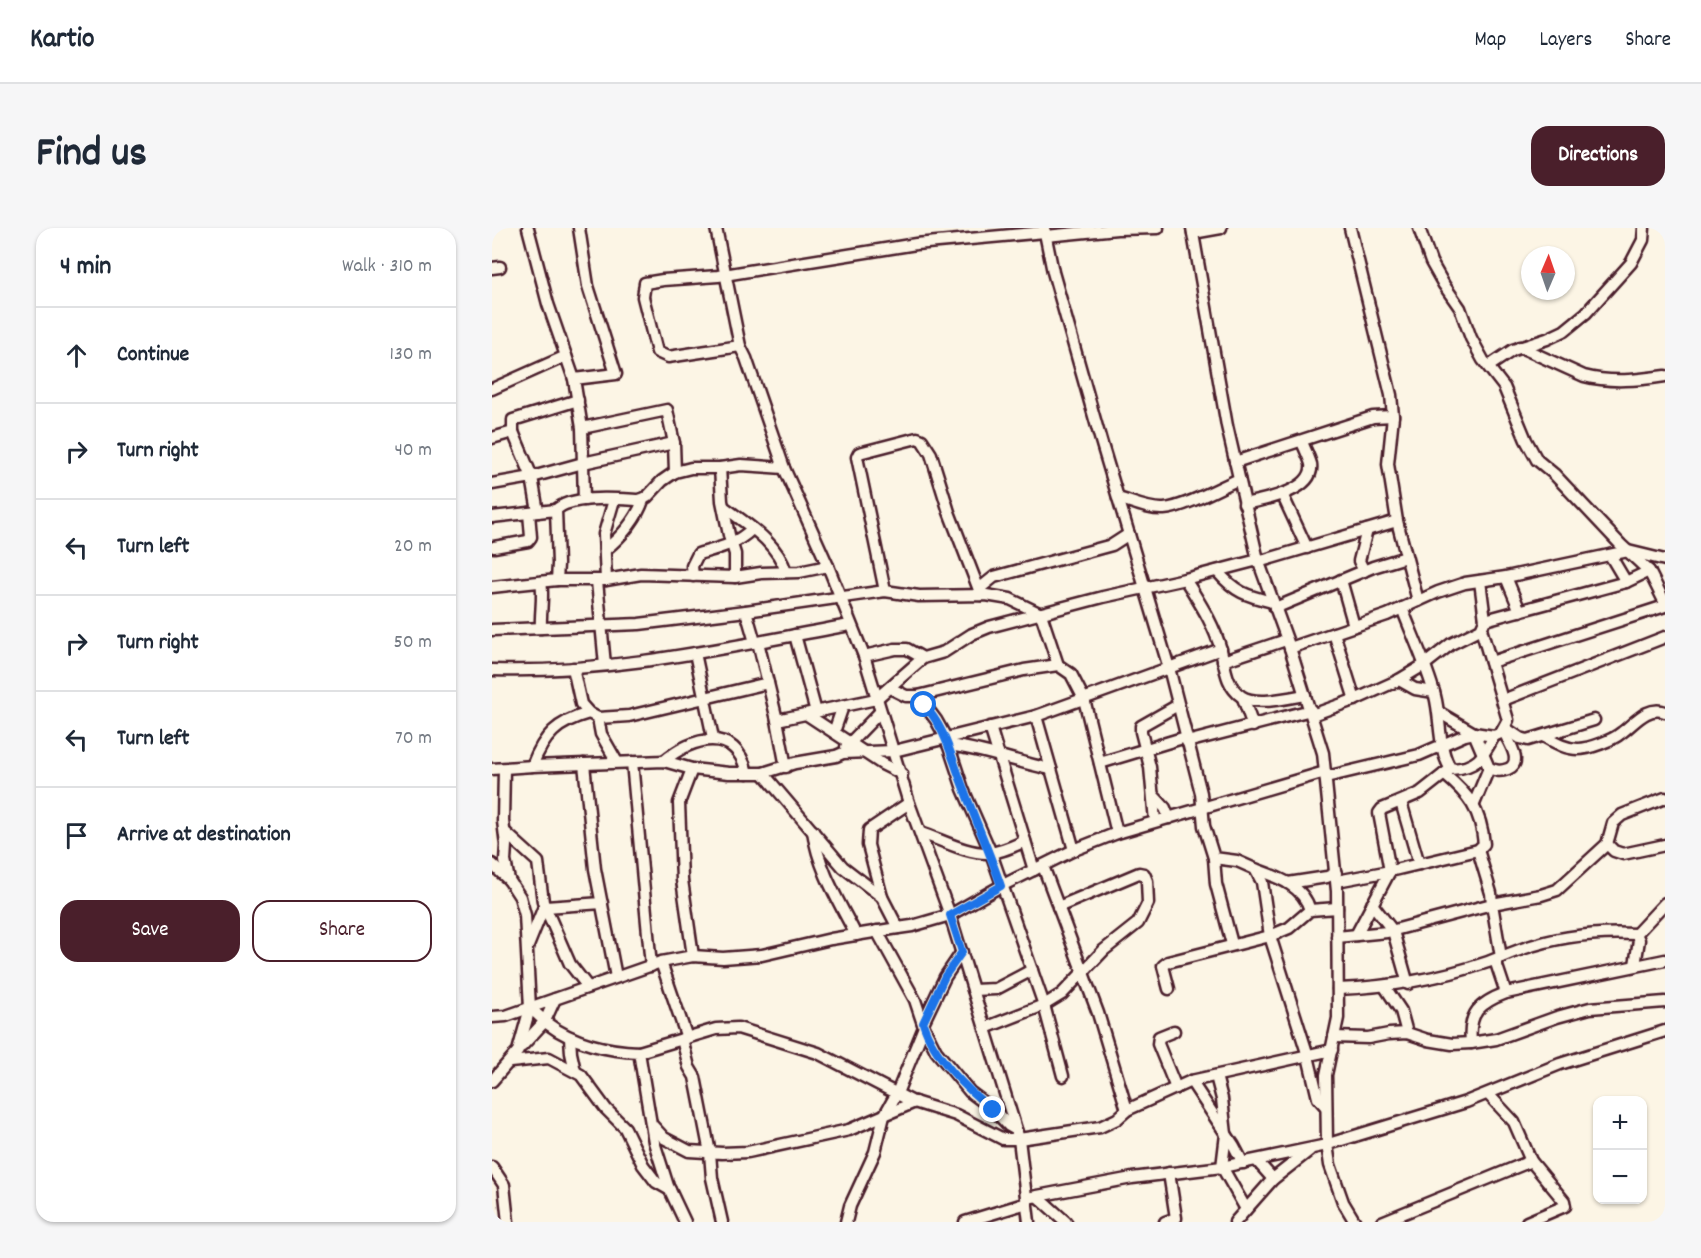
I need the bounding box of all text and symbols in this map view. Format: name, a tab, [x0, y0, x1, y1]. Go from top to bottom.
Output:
text: Kartio	[30, 21, 94, 61]
text: Map	[1475, 26, 1506, 56]
text: Layers	[1539, 26, 1592, 56]
text: Share	[1625, 26, 1671, 56]
text: Find us	[36, 126, 147, 186]
button: Directions	[1531, 126, 1665, 186]
north arrow	[1521, 246, 1575, 300]
text: 4 min	[60, 249, 111, 286]
text: Walk · 310 m	[342, 253, 432, 281]
icon: ahead	[60, 339, 93, 372]
text: Continue	[117, 340, 189, 371]
text: 130 m	[390, 341, 432, 369]
icon: right	[60, 435, 93, 468]
text: Turn right	[117, 436, 199, 467]
text: 40 m	[394, 437, 432, 465]
icon: left	[60, 531, 93, 564]
text: Turn left	[117, 532, 189, 563]
text: 20 m	[394, 533, 432, 561]
icon: right	[60, 627, 93, 660]
text: Turn right	[117, 628, 199, 659]
text: 50 m	[394, 629, 432, 657]
route start	[910, 691, 936, 717]
icon: left	[60, 723, 93, 756]
text: Turn left	[117, 724, 189, 755]
text: 70 m	[395, 725, 432, 753]
icon: arrive	[60, 819, 93, 852]
text: Arrive at destination	[117, 820, 291, 851]
button: Save	[60, 900, 240, 962]
button: Share	[252, 900, 432, 962]
route end	[979, 1096, 1005, 1122]
map controls	[1593, 1096, 1647, 1204]
button: +	[1593, 1096, 1647, 1150]
button: −	[1593, 1150, 1647, 1204]

